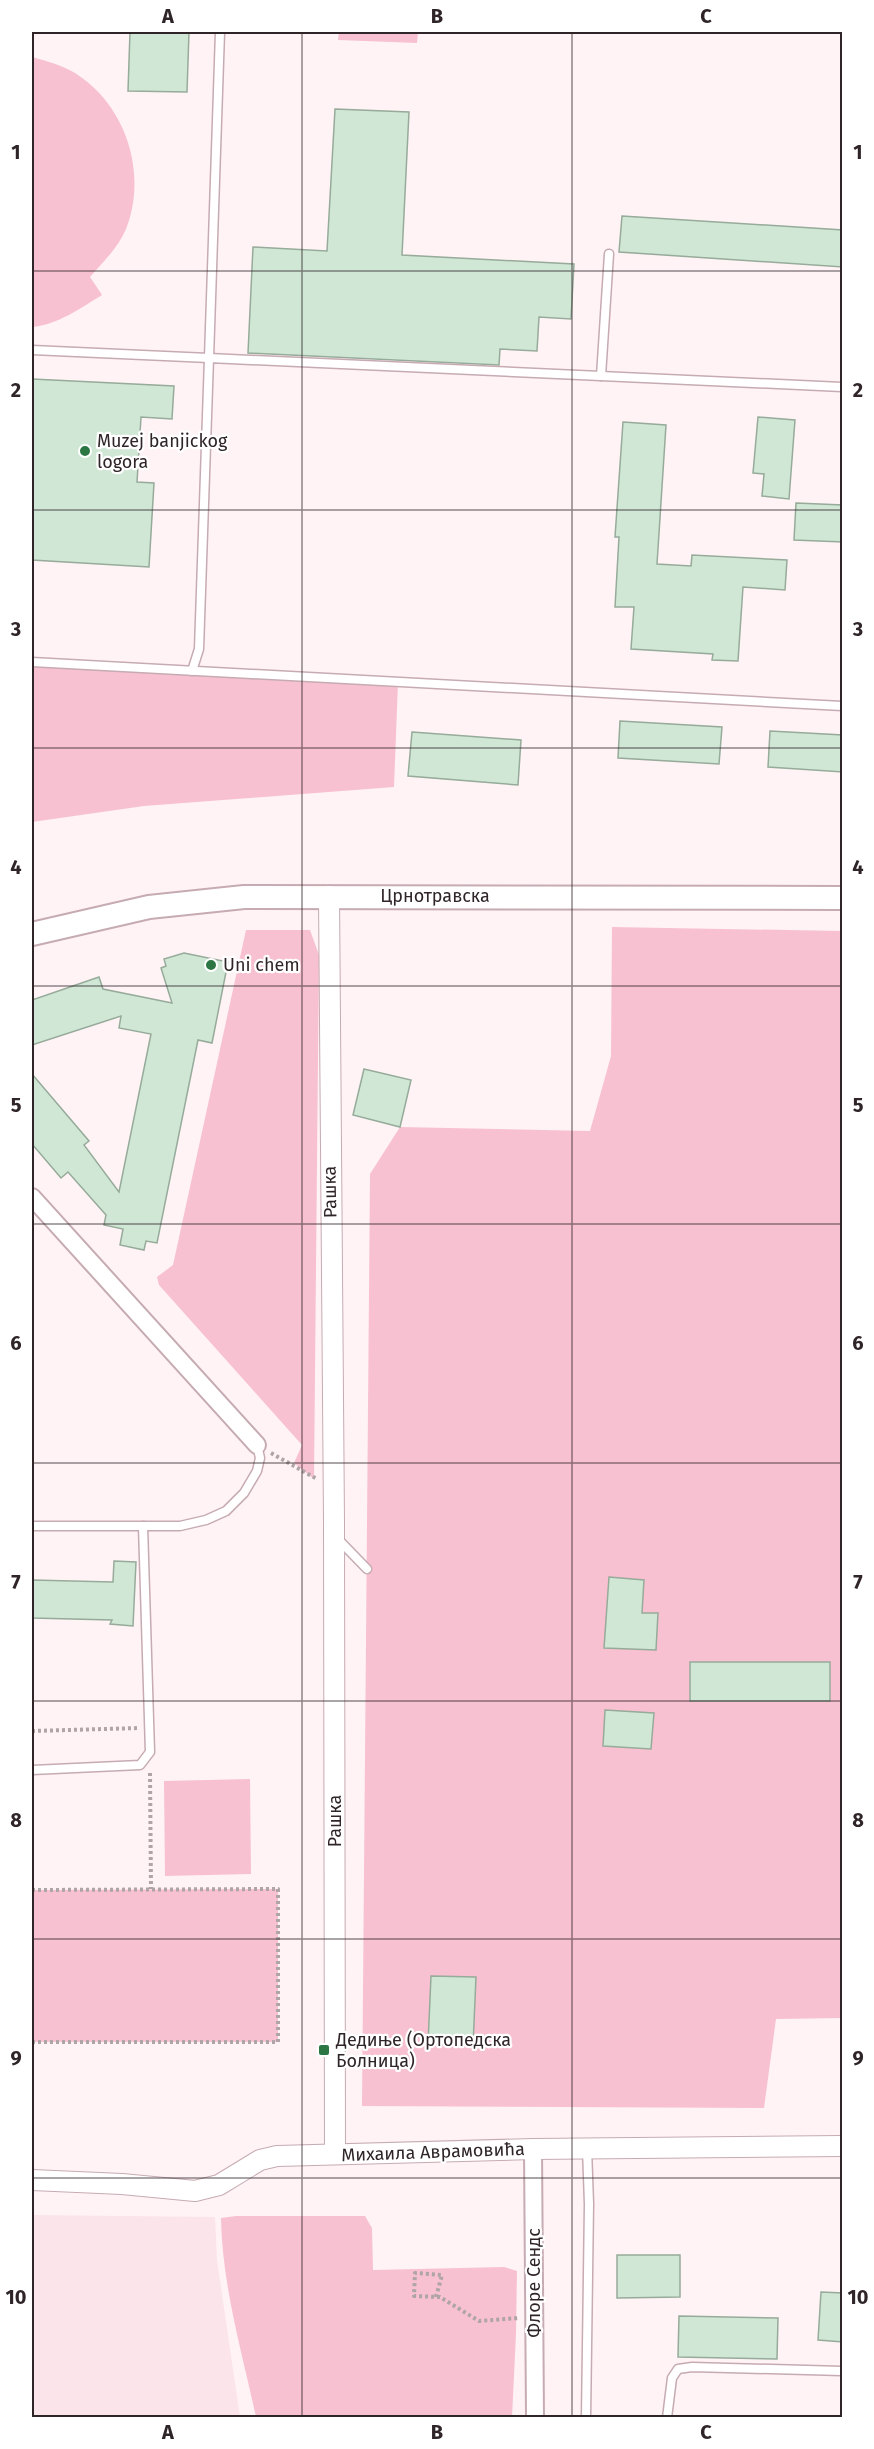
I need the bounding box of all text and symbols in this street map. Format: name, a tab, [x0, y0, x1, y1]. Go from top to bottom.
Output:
text: A	[161, 4, 175, 28]
text: B	[431, 4, 443, 28]
text: C	[700, 4, 712, 28]
text: 1	[11, 140, 21, 164]
text: 1	[853, 140, 863, 164]
text: 2	[11, 378, 21, 402]
text: 2	[853, 378, 863, 402]
place label: Muzej banjickog logora	[97, 430, 228, 473]
marker: Muzej banjickog logora	[78, 444, 92, 458]
text: 3	[10, 617, 21, 641]
text: 3	[852, 617, 863, 641]
text: 4	[10, 855, 22, 879]
text: 4	[852, 855, 864, 879]
street label: Црнотравска	[380, 885, 490, 907]
place label: Uni chem	[223, 954, 300, 976]
marker: Uni chem	[204, 958, 218, 972]
text: 5	[11, 1093, 22, 1117]
text: 5	[853, 1093, 864, 1117]
street label: Рашка	[319, 1166, 341, 1218]
text: 6	[10, 1331, 22, 1355]
text: 6	[852, 1331, 864, 1355]
text: 7	[11, 1570, 21, 1594]
text: 7	[853, 1570, 863, 1594]
street label: Рашка	[324, 1795, 346, 1847]
text: 8	[10, 1808, 22, 1832]
text: 8	[852, 1808, 864, 1832]
place label: Дедиње (Ортопедска Болница)	[335, 2029, 511, 2072]
marker: Дедиње (Ортопедска Болница)	[317, 2043, 331, 2057]
text: 9	[10, 2046, 22, 2070]
text: 9	[852, 2046, 864, 2070]
street label: Михаила Аврамовића	[341, 2138, 525, 2166]
street label: Флоре Сендс	[523, 2228, 545, 2338]
text: 10	[6, 2285, 26, 2309]
text: 10	[848, 2285, 868, 2309]
text: A	[161, 2420, 175, 2444]
text: B	[431, 2420, 443, 2444]
text: C	[700, 2420, 712, 2444]

